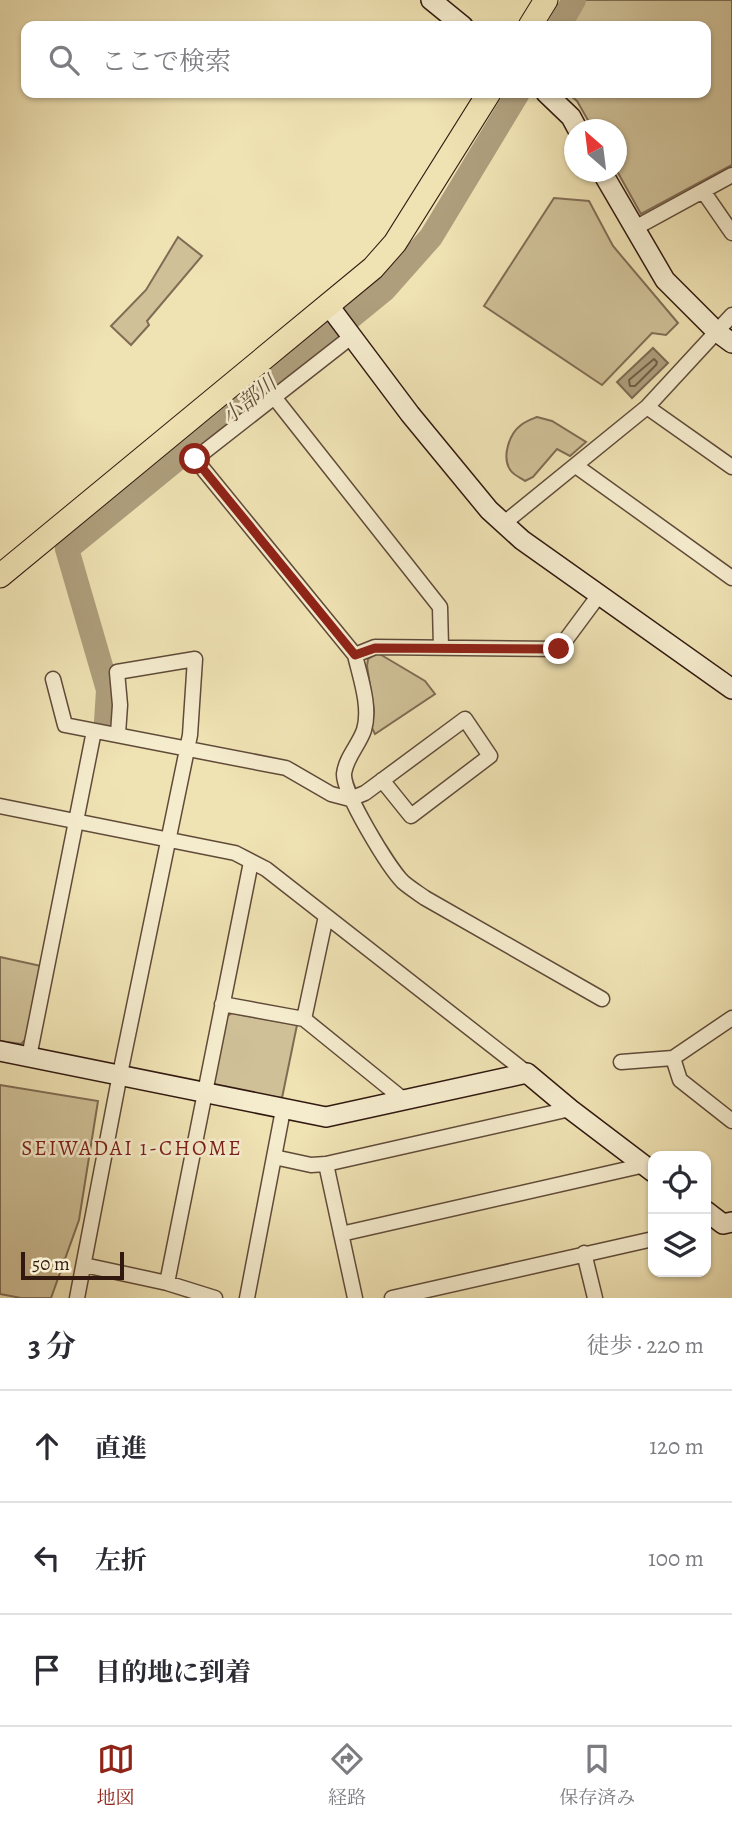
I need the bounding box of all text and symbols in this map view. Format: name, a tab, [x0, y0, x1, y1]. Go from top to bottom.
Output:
search box	[21, 21, 711, 98]
icon: search	[45, 41, 83, 79]
text: ここで検索	[101, 44, 231, 79]
north arrow	[564, 119, 627, 182]
water label: 小部川	[216, 368, 284, 431]
route start	[179, 443, 210, 474]
route end	[543, 633, 574, 664]
district label: SEIWADAI 1-CHOME	[21, 1134, 243, 1162]
map controls	[648, 1151, 711, 1277]
button: locate	[648, 1151, 711, 1214]
button: layers	[648, 1214, 711, 1277]
scale bar	[21, 1249, 124, 1281]
text: 50 m	[32, 1251, 70, 1277]
text: 3 分	[28, 1326, 76, 1366]
text: 徒歩 · 220 m	[587, 1330, 704, 1361]
icon: ahead	[28, 1427, 66, 1465]
text: 直進	[95, 1431, 147, 1466]
text: 120 m	[649, 1431, 704, 1462]
icon: left	[28, 1539, 66, 1577]
text: 左折	[95, 1543, 147, 1578]
text: 100 m	[648, 1543, 704, 1574]
icon: arrive	[28, 1651, 66, 1689]
text: 目的地に到着	[95, 1655, 251, 1690]
tab: 地図	[97, 1740, 135, 1811]
tab: 経路	[328, 1740, 366, 1811]
tab: 保存済み	[559, 1740, 635, 1811]

